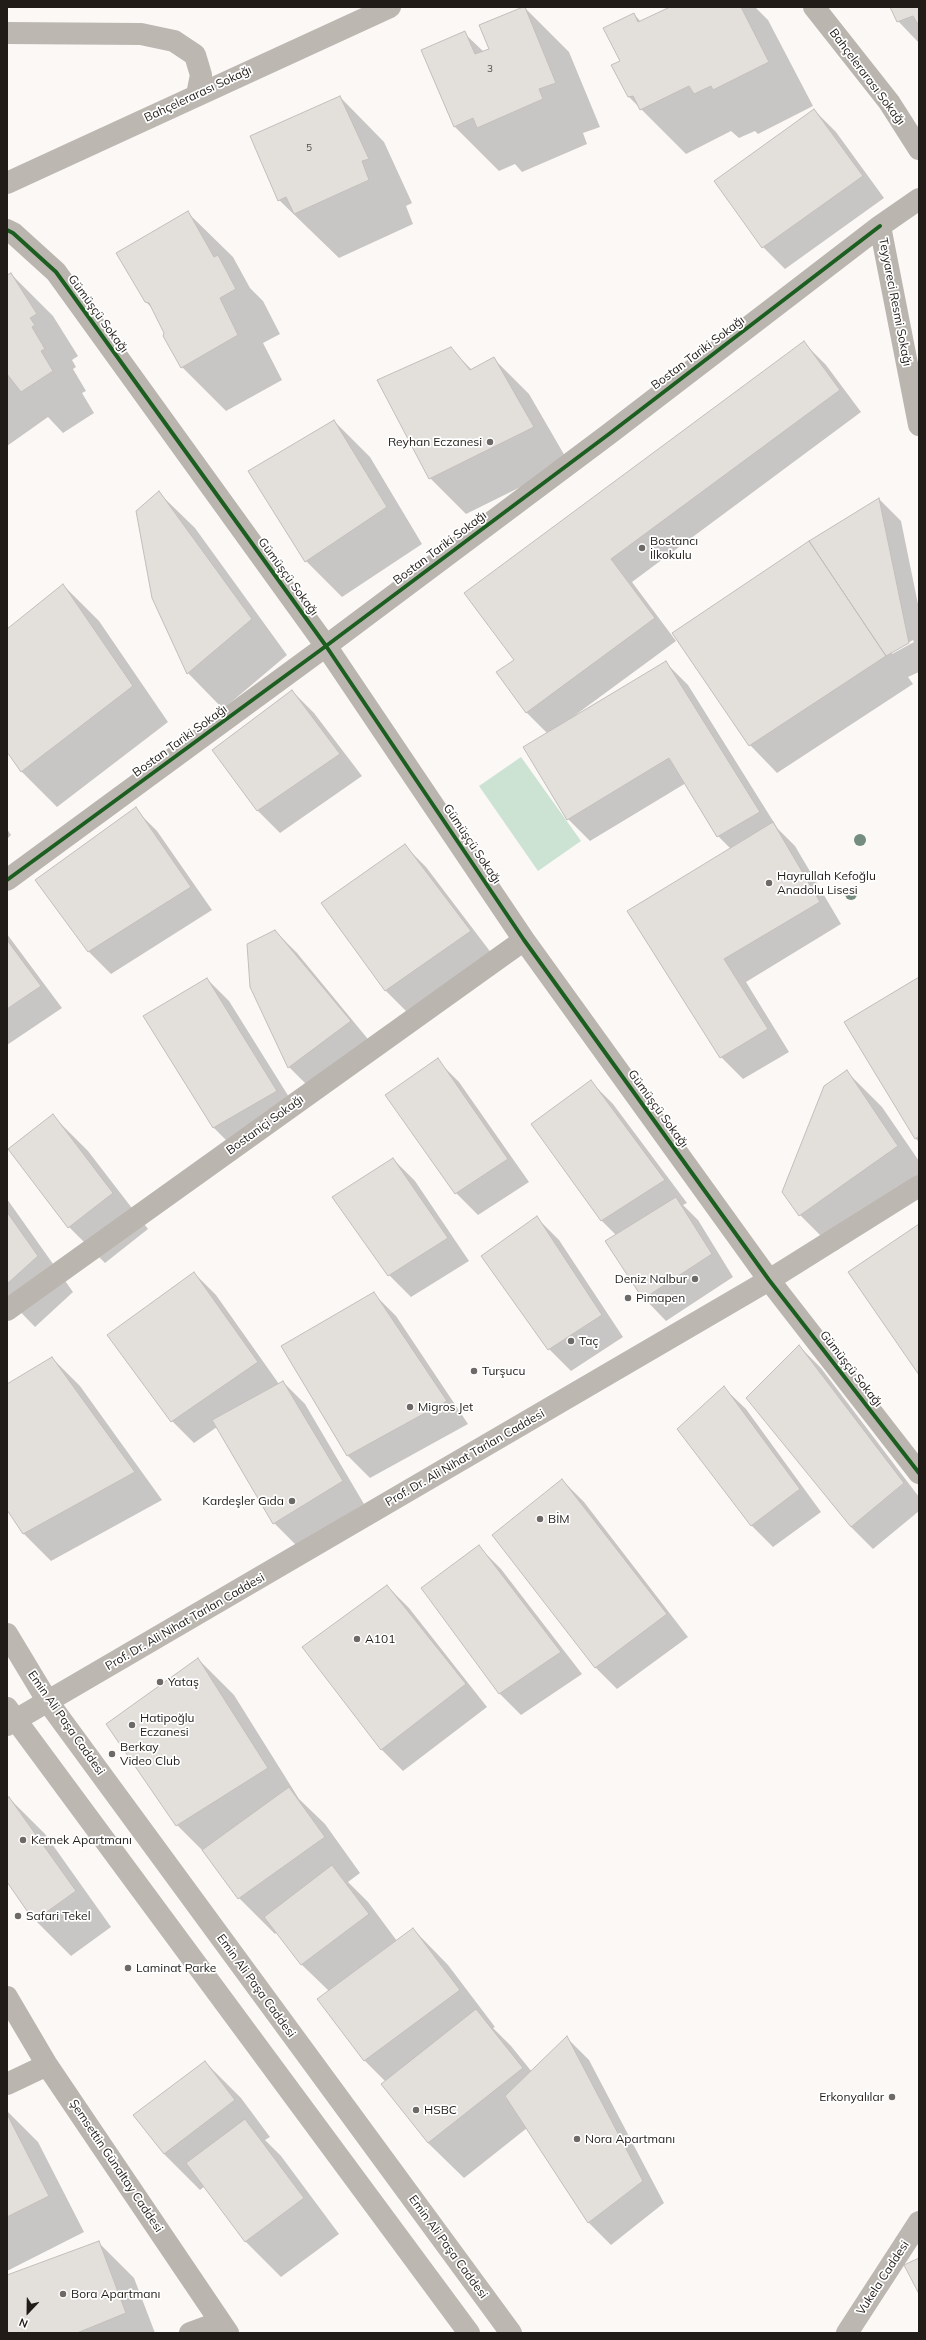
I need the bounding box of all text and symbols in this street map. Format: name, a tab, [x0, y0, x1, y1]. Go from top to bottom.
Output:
street label: Bahçelerarası Sokağı	[826, 26, 908, 128]
street label: Bahçelerarası Sokağı	[142, 63, 254, 125]
house number: 3	[487, 63, 493, 75]
house number: 5	[306, 142, 312, 154]
street label: Teyyareci Resmi Sokağı	[875, 237, 915, 367]
street label: Gümüşçü Sokağı	[65, 272, 131, 356]
street label: Bostan Tariki Sokağı	[648, 313, 748, 393]
place label: Reyhan Eczanesi	[388, 435, 482, 449]
marker: Reyhan Eczanesi	[485, 437, 495, 447]
street label: Bostan Tariki Sokağı	[390, 508, 490, 588]
place label: Bostancı İlkokulu	[650, 534, 698, 562]
street label: Gümüşçü Sokağı	[255, 535, 321, 619]
marker: Bostancı İlkokulu	[637, 543, 647, 553]
street label: Bostan Tariki Sokağı	[130, 702, 230, 780]
street label: Gümüşçü Sokağı	[440, 801, 504, 887]
place label: Hayrullah Kefoğlu Anadolu Lisesi	[777, 869, 876, 897]
marker: Hayrullah Kefoğlu Anadolu Lisesi	[764, 878, 774, 888]
street label: Gümüşçü Sokağı	[625, 1067, 691, 1151]
street label: Bostaniçi Sokağı	[224, 1092, 306, 1158]
place label: Deniz Nalbur	[615, 1272, 687, 1286]
marker: Deniz Nalbur	[690, 1274, 700, 1284]
place label: Pimapen	[636, 1291, 685, 1305]
marker: Pimapen	[623, 1293, 633, 1303]
street label: Gümüşçü Sokağı	[817, 1328, 885, 1410]
place label: Taç	[579, 1334, 598, 1348]
marker: Taç	[566, 1336, 576, 1346]
place label: Turşucu	[482, 1364, 525, 1378]
marker: Turşucu	[469, 1366, 479, 1376]
place label: Migros Jet	[418, 1400, 473, 1414]
marker: Migros Jet	[405, 1402, 415, 1412]
street label: Prof. Dr. Ali Nihat Tarlan Caddesi	[383, 1406, 547, 1510]
place label: Kardeşler Gıda	[202, 1494, 284, 1508]
marker: Kardeşler Gıda	[287, 1496, 297, 1506]
place label: BİM	[548, 1512, 570, 1526]
marker: BİM	[535, 1514, 545, 1524]
street label: Prof. Dr. Ali Nihat Tarlan Caddesi	[103, 1570, 267, 1674]
place label: A101	[365, 1632, 395, 1646]
marker: A101	[352, 1634, 362, 1644]
street label: Emin Ali Paşa Caddesi	[24, 1668, 108, 1778]
place label: Yataş	[168, 1675, 199, 1689]
marker: Yataş	[155, 1677, 165, 1687]
place label: Hatipoğlu Eczanesi	[140, 1711, 195, 1739]
marker: Hatipoğlu Eczanesi	[127, 1720, 137, 1730]
place label: Berkay Video Club	[120, 1740, 180, 1768]
marker: Berkay Video Club	[107, 1749, 117, 1759]
place label: Kernek Apartmanı	[31, 1833, 132, 1847]
marker: Kernek Apartmanı	[18, 1835, 28, 1845]
place label: Safari Tekel	[26, 1909, 90, 1923]
marker: Safari Tekel	[13, 1911, 23, 1921]
street label: Emin Ali Paşa Caddesi	[214, 1932, 298, 2040]
place label: Laminat Parke	[136, 1961, 216, 1975]
marker: Laminat Parke	[123, 1963, 133, 1973]
place label: Erkonyalılar	[819, 2090, 884, 2104]
marker: Erkonyalılar	[887, 2092, 897, 2102]
street label: Şemsettin Günaltay Caddesi	[66, 2097, 166, 2235]
place label: HSBC	[424, 2103, 457, 2117]
marker: HSBC	[411, 2105, 421, 2115]
place label: Nora Apartmanı	[585, 2132, 675, 2146]
marker: Nora Apartmanı	[572, 2134, 582, 2144]
street label: Emin Ali Paşa Caddesi	[406, 2193, 490, 2301]
street label: Vukela Caddesi	[854, 2238, 912, 2318]
place label: Bora Apartmanı	[71, 2287, 160, 2301]
marker: Bora Apartmanı	[58, 2289, 68, 2299]
north arrow	[8, 2292, 48, 2332]
text: N	[17, 2315, 30, 2331]

